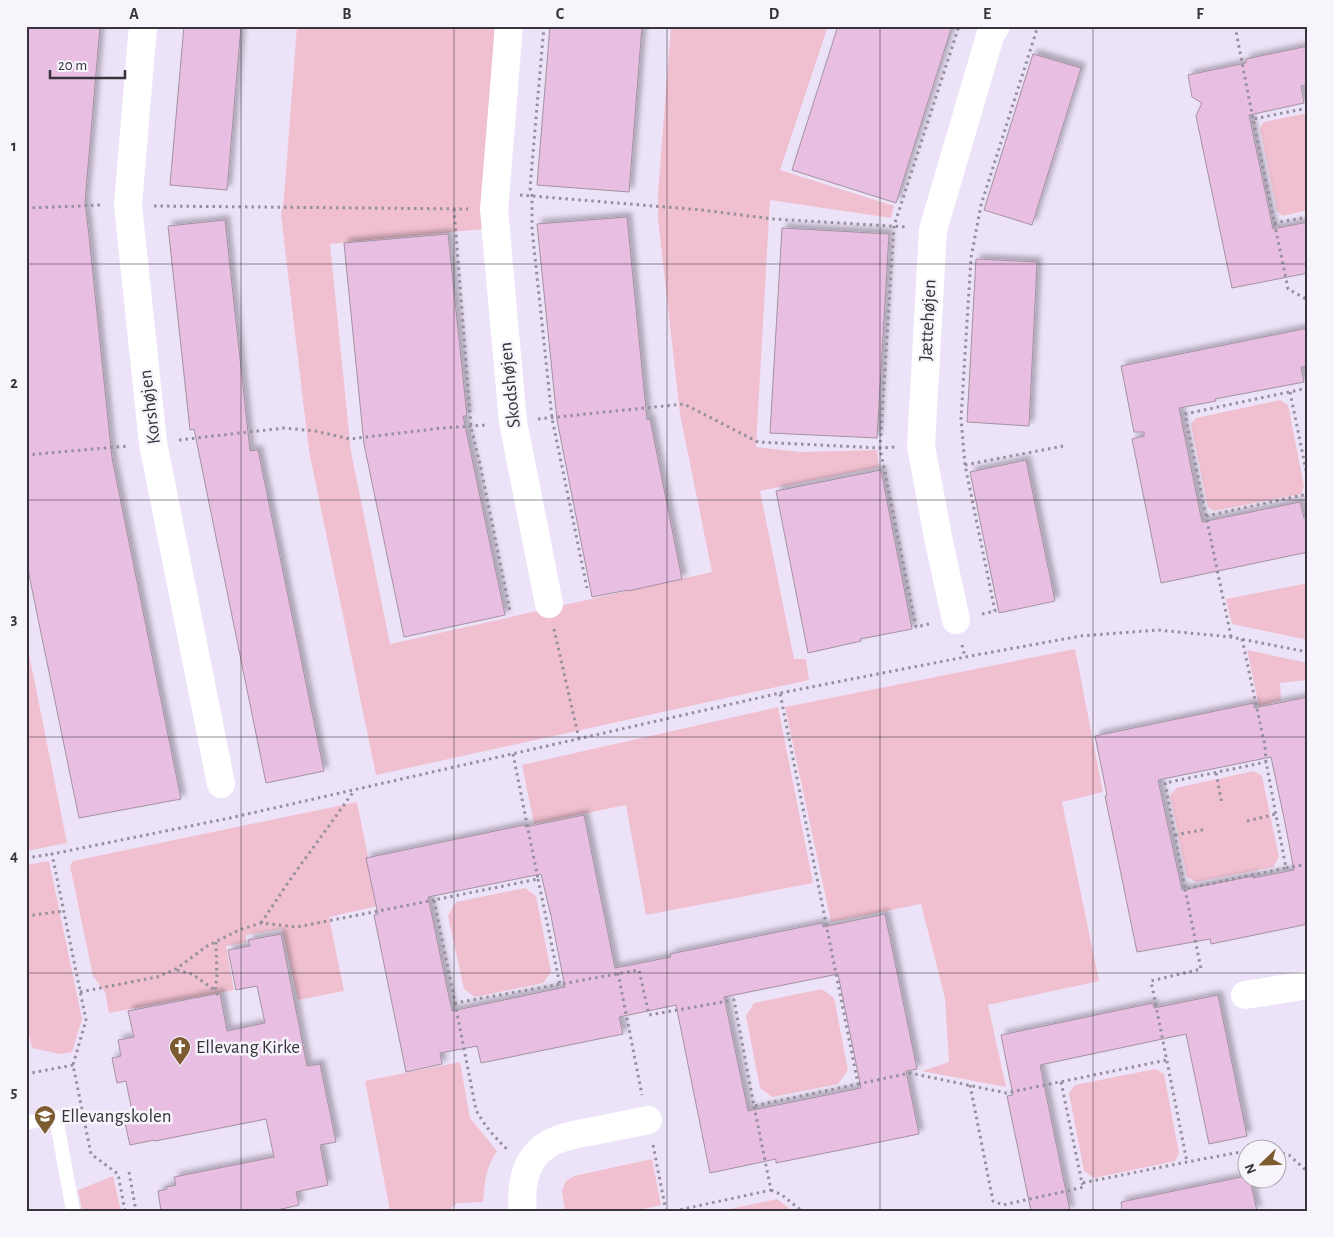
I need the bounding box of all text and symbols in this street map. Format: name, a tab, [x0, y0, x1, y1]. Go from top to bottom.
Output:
text: A	[129, 6, 139, 22]
text: B	[342, 6, 352, 22]
text: C	[556, 6, 565, 22]
text: D	[769, 6, 780, 22]
text: E	[983, 6, 991, 22]
text: F	[1196, 6, 1204, 22]
scale bar	[50, 48, 125, 80]
text: 20 m	[58, 58, 87, 73]
text: 1	[11, 138, 17, 154]
street label: Jættehøjen	[916, 279, 940, 361]
street label: Skodshøjen	[496, 341, 524, 429]
street label: Korshøjen	[136, 369, 164, 445]
text: 2	[10, 375, 18, 391]
text: 3	[11, 611, 18, 627]
text: 4	[10, 848, 18, 864]
church icon: Ellevang Kirke	[168, 1035, 192, 1066]
place label: Ellevang Kirke	[196, 1038, 300, 1057]
text: 5	[11, 1084, 18, 1100]
school or university icon: Ellevangskolen	[33, 1104, 57, 1135]
place label: Ellevangskolen	[61, 1107, 172, 1126]
north arrow	[1236, 1140, 1286, 1190]
text: N	[1243, 1161, 1259, 1176]

